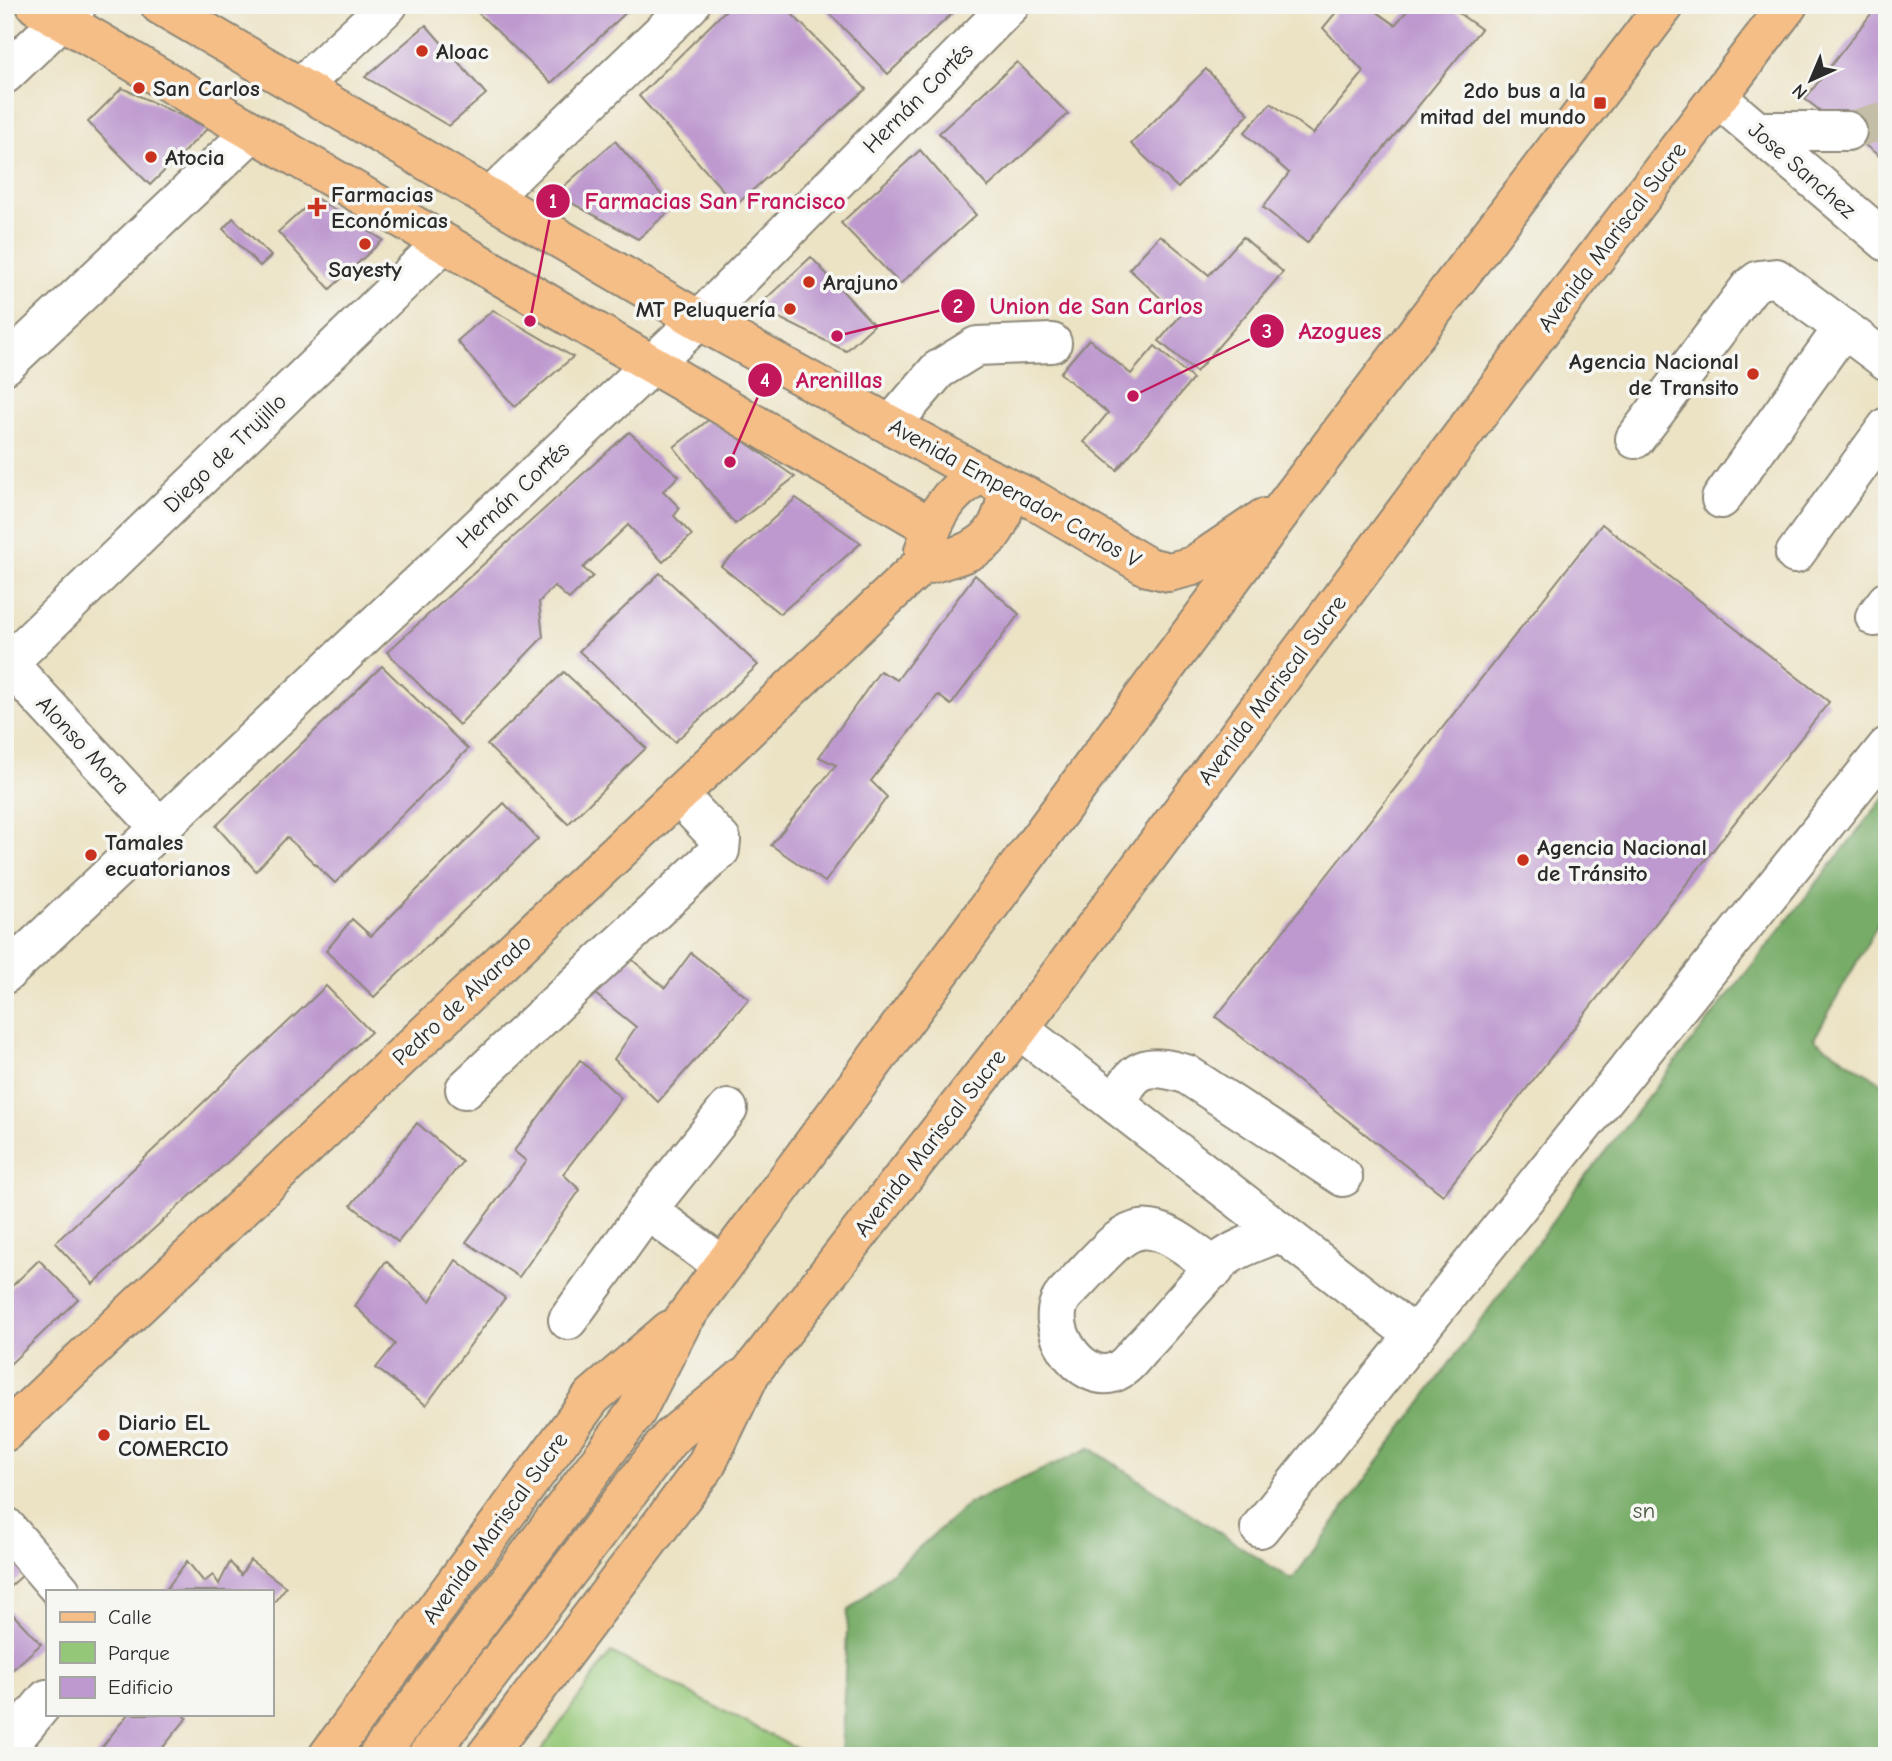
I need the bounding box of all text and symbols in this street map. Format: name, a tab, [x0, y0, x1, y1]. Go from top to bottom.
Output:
street label: Hernán Cortés	[857, 37, 979, 159]
place label: Aloac	[436, 38, 489, 65]
marker: Aloac	[414, 43, 430, 59]
north arrow	[1776, 46, 1846, 116]
place label: San Carlos	[153, 75, 260, 102]
place label: 2do bus a la mitad del mundo	[1420, 77, 1586, 130]
text: N	[1788, 79, 1812, 104]
marker: San Carlos	[131, 80, 147, 96]
marker: 2do bus a la mitad del mundo	[1592, 95, 1608, 111]
street label: Jose Sanchez	[1743, 116, 1861, 224]
street label: Avenida Mariscal Sucre	[1532, 137, 1692, 337]
place label: Atocia	[165, 144, 225, 171]
marker: Atocia	[143, 149, 159, 165]
callout: Farmacias San Francisco	[536, 179, 860, 224]
place label: Farmacias Económicas	[331, 181, 448, 234]
text: Farmacias San Francisco	[584, 187, 846, 215]
text: 1	[549, 189, 557, 213]
marker: Farmacias Económicas	[309, 199, 325, 215]
marker: Sayesty	[357, 236, 373, 252]
place label: Sayesty	[328, 256, 402, 283]
place label: Arajuno	[823, 269, 898, 296]
marker: Arajuno	[801, 274, 817, 290]
callout: Union de San Carlos	[940, 284, 1217, 329]
text: Union de San Carlos	[989, 292, 1203, 320]
text: 2	[953, 294, 963, 318]
place label: MT Peluquería	[636, 296, 776, 323]
marker: MT Peluquería	[782, 301, 798, 317]
callout: Azogues	[1250, 308, 1396, 353]
text: Azogues	[1298, 317, 1382, 345]
text: 3	[1262, 319, 1272, 343]
place label: Agencia Nacional de Transito	[1569, 348, 1739, 401]
callout: Arenillas	[747, 357, 897, 402]
text: Arenillas	[796, 366, 882, 394]
marker: Agencia Nacional de Transito	[1745, 366, 1761, 382]
text: 4	[760, 368, 770, 392]
street label: Diego de Trujillo	[158, 388, 292, 518]
street label: Avenida Emperador Carlos V	[884, 412, 1146, 574]
street label: Hernán Cortés	[451, 436, 575, 554]
street label: Avenida Mariscal Sucre	[1192, 590, 1352, 790]
street label: Alonso Mora	[31, 690, 135, 800]
place label: Tamales ecuatorianos	[105, 829, 231, 882]
place label: Agencia Nacional de Tránsito	[1537, 834, 1707, 887]
marker: Tamales ecuatorianos	[83, 847, 99, 863]
marker: Agencia Nacional de Tránsito	[1515, 852, 1531, 868]
street label: Pedro de Alvarado	[387, 929, 537, 1071]
street label: Avenida Mariscal Sucre	[849, 1044, 1011, 1242]
place label: Diario EL COMERCIO	[118, 1409, 229, 1462]
marker: Diario EL COMERCIO	[96, 1427, 112, 1443]
street label: Avenida Mariscal Sucre	[416, 1427, 574, 1629]
park label: sn	[1633, 1497, 1655, 1524]
legend	[46, 1590, 273, 1716]
text: Calle	[108, 1605, 151, 1629]
text: Parque	[108, 1641, 170, 1665]
text: Edificio	[108, 1675, 173, 1699]

